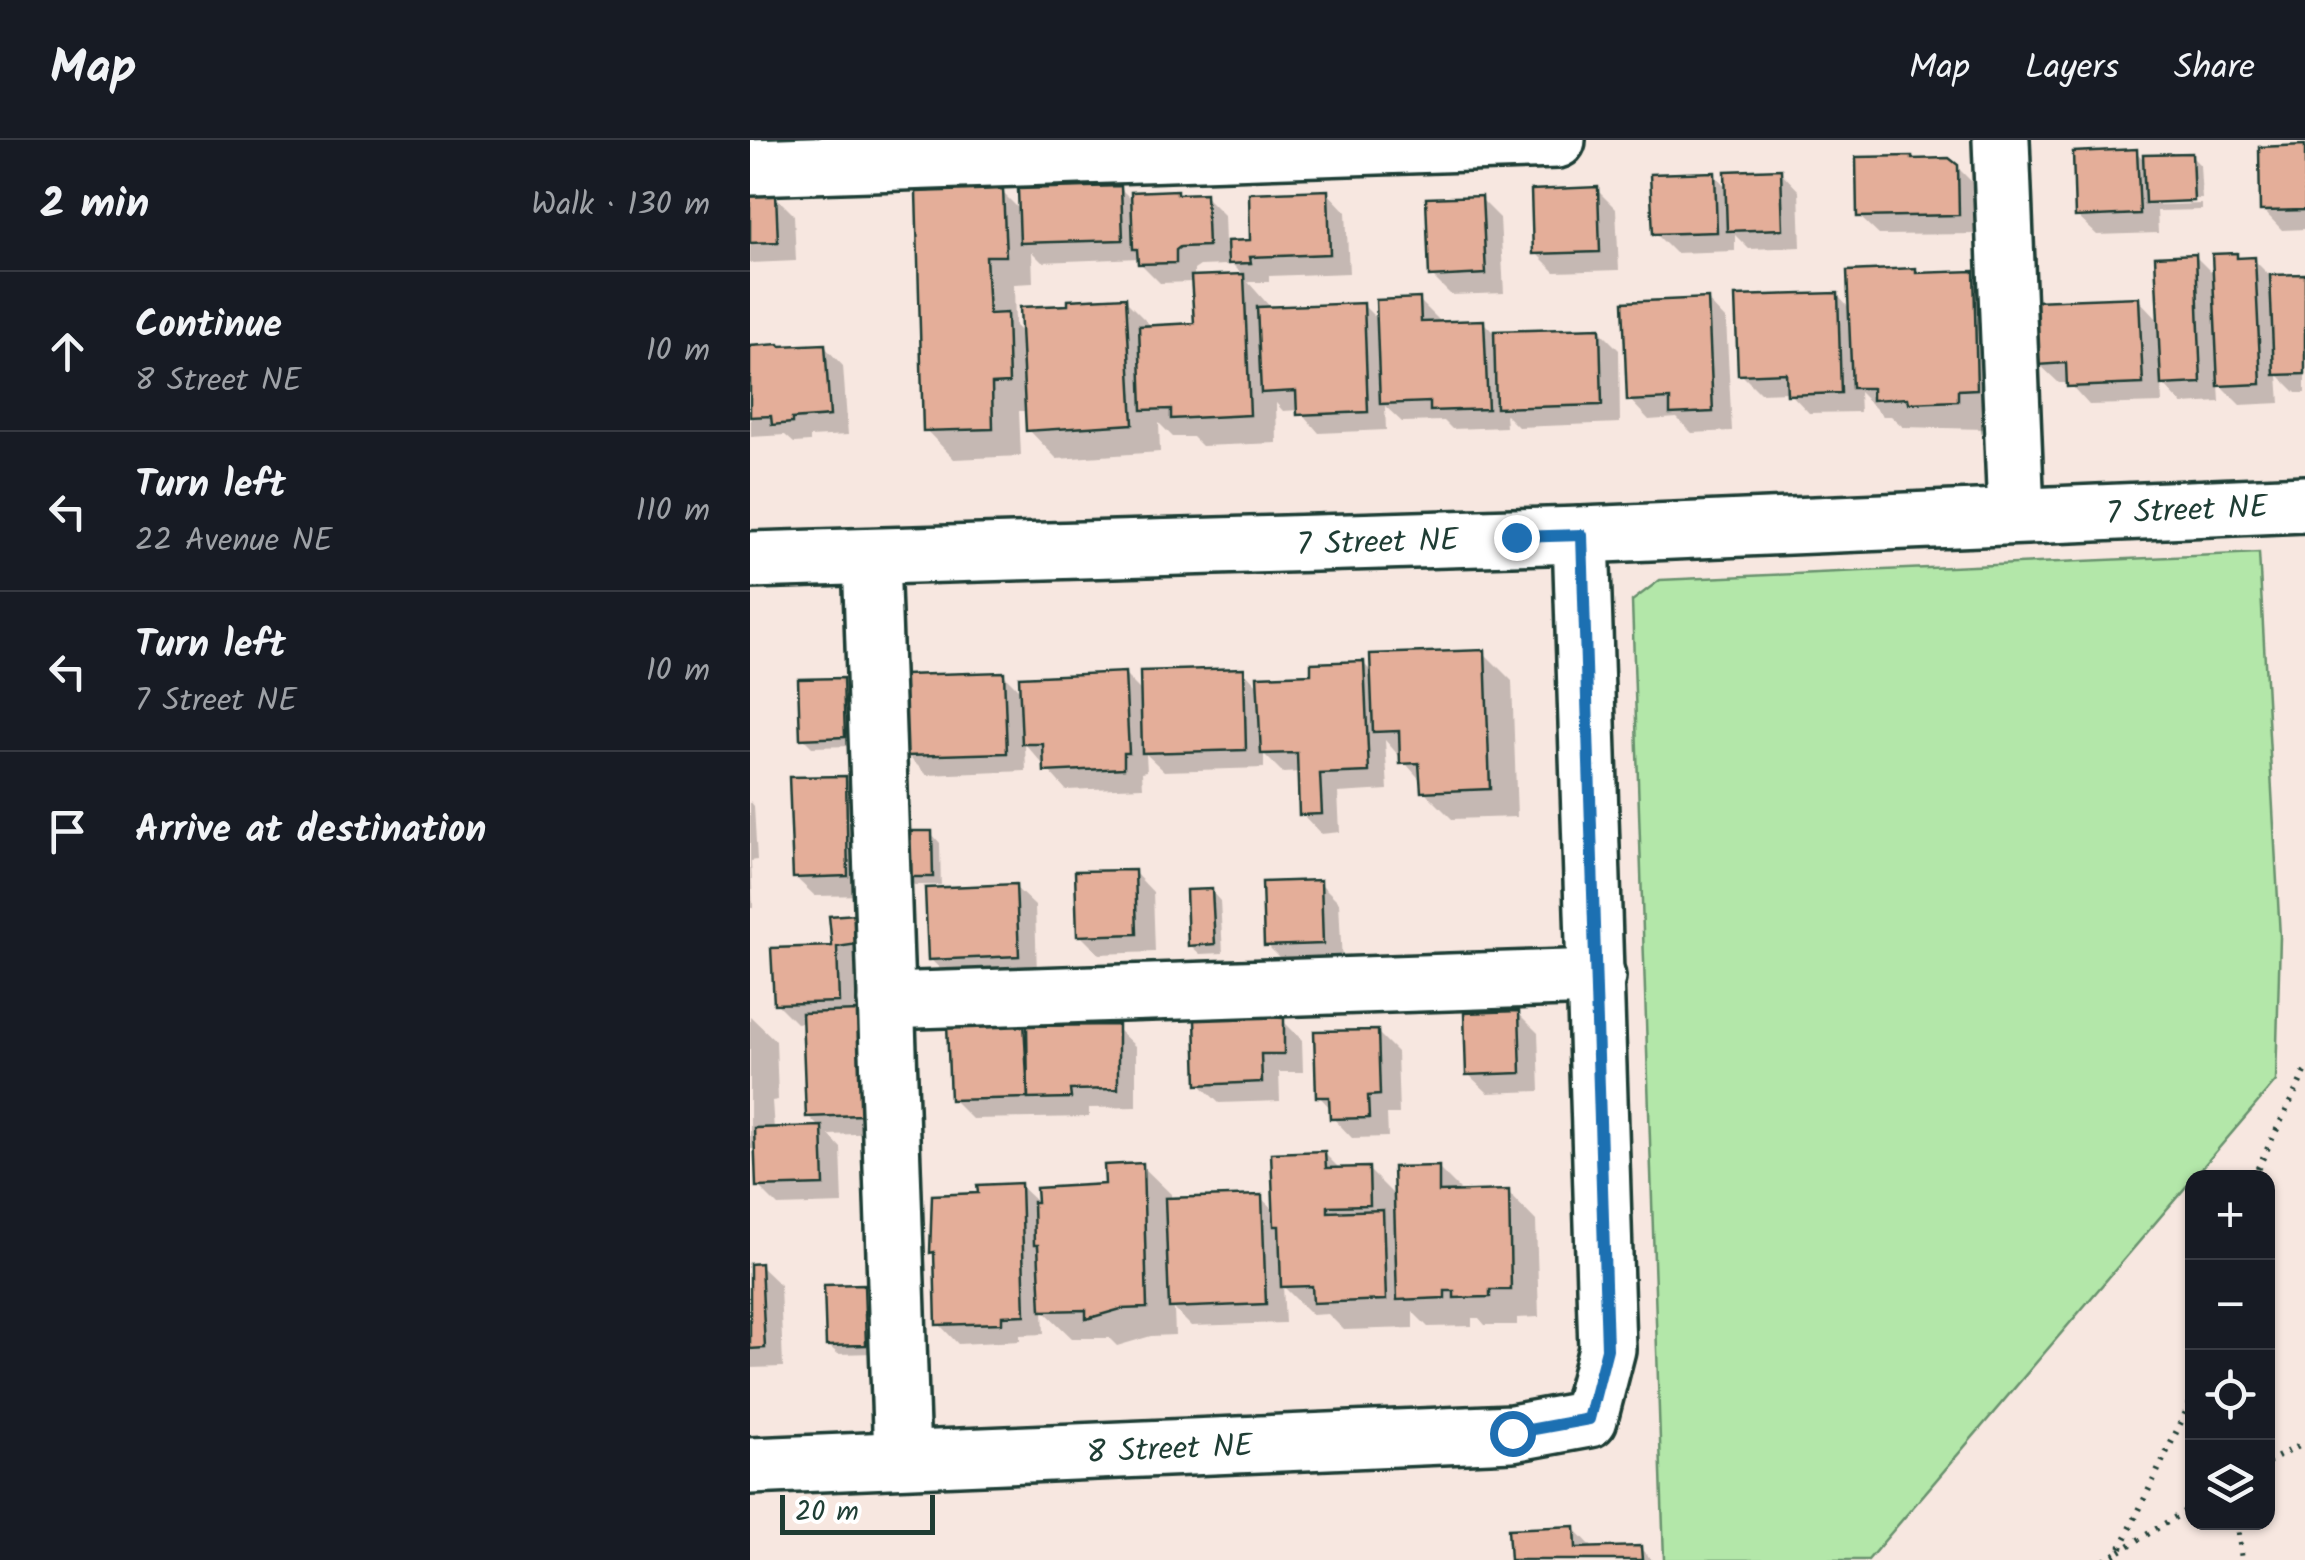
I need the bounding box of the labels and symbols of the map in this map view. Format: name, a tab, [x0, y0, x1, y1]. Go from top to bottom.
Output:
street label: 7 Street NE	[2105, 483, 2270, 540]
route end	[1494, 515, 1540, 561]
street label: 7 Street NE	[1296, 516, 1461, 572]
route start	[1490, 1411, 1536, 1457]
street label: 8 Street NE	[1085, 1421, 1255, 1479]
scale bar	[780, 1490, 935, 1534]

